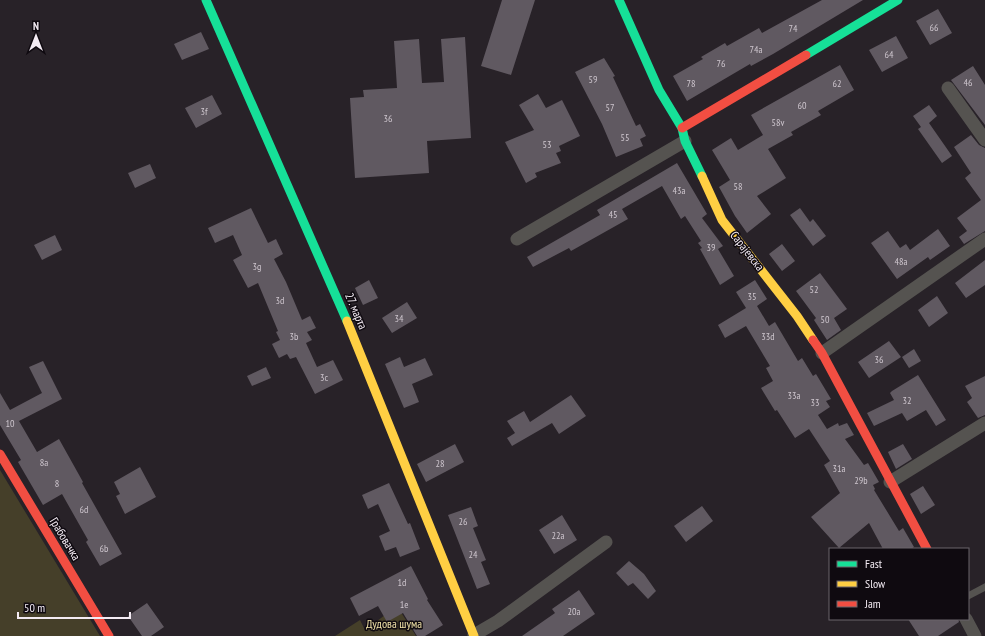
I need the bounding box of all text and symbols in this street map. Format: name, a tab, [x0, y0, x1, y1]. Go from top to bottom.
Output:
north arrow	[16, 16, 56, 56]
text: N	[33, 19, 39, 33]
house number: 66	[930, 21, 939, 34]
house number: 74	[789, 22, 798, 35]
house number: 74a	[750, 43, 763, 56]
house number: 64	[885, 48, 894, 61]
house number: 76	[717, 57, 726, 70]
house number: 59	[589, 73, 598, 86]
house number: 46	[964, 76, 973, 89]
house number: 78	[687, 77, 696, 90]
house number: 62	[833, 77, 842, 90]
house number: 60	[798, 99, 807, 112]
house number: 57	[606, 101, 615, 114]
house number: 3f	[200, 105, 208, 118]
house number: 36	[384, 112, 393, 125]
house number: 58v	[772, 116, 785, 129]
house number: 55	[621, 131, 630, 144]
house number: 53	[543, 138, 552, 151]
house number: 58	[734, 180, 743, 193]
house number: 43a	[673, 184, 686, 197]
house number: 45	[609, 208, 618, 221]
street label: Сарајевска	[727, 228, 768, 274]
house number: 39	[707, 241, 716, 254]
house number: 48a	[895, 255, 908, 268]
house number: 3g	[253, 260, 261, 273]
house number: 52	[810, 283, 819, 296]
street label: 27. марта	[342, 290, 371, 332]
house number: 35	[748, 290, 757, 303]
house number: 3d	[276, 294, 284, 307]
house number: 34	[395, 312, 404, 325]
house number: 50	[821, 313, 830, 326]
house number: 3b	[290, 330, 298, 343]
house number: 33d	[761, 330, 775, 343]
house number: 36	[875, 353, 884, 366]
house number: 3c	[320, 371, 328, 384]
house number: 33a	[788, 389, 801, 402]
house number: 32	[903, 394, 912, 407]
house number: 33	[811, 396, 820, 409]
house number: 10	[6, 417, 15, 430]
house number: 8a	[40, 456, 48, 469]
house number: 28	[436, 457, 445, 470]
house number: 31a	[833, 462, 846, 475]
house number: 29b	[854, 474, 868, 487]
house number: 8	[55, 477, 59, 490]
house number: 6d	[80, 503, 88, 516]
street label: Грабовачка	[47, 515, 84, 563]
house number: 26	[459, 515, 468, 528]
house number: 22a	[552, 529, 565, 542]
house number: 6b	[100, 542, 108, 555]
house number: 24	[469, 548, 478, 561]
legend	[829, 548, 969, 620]
text: Fast	[865, 556, 883, 571]
house number: 1d	[398, 576, 406, 589]
text: Slow	[865, 576, 886, 591]
scale bar	[18, 594, 130, 620]
text: Jam	[864, 596, 881, 611]
house number: 1e	[400, 598, 408, 611]
text: 50 m	[24, 600, 45, 615]
house number: 20a	[568, 605, 581, 618]
park label: Дудова шума	[366, 616, 422, 631]

